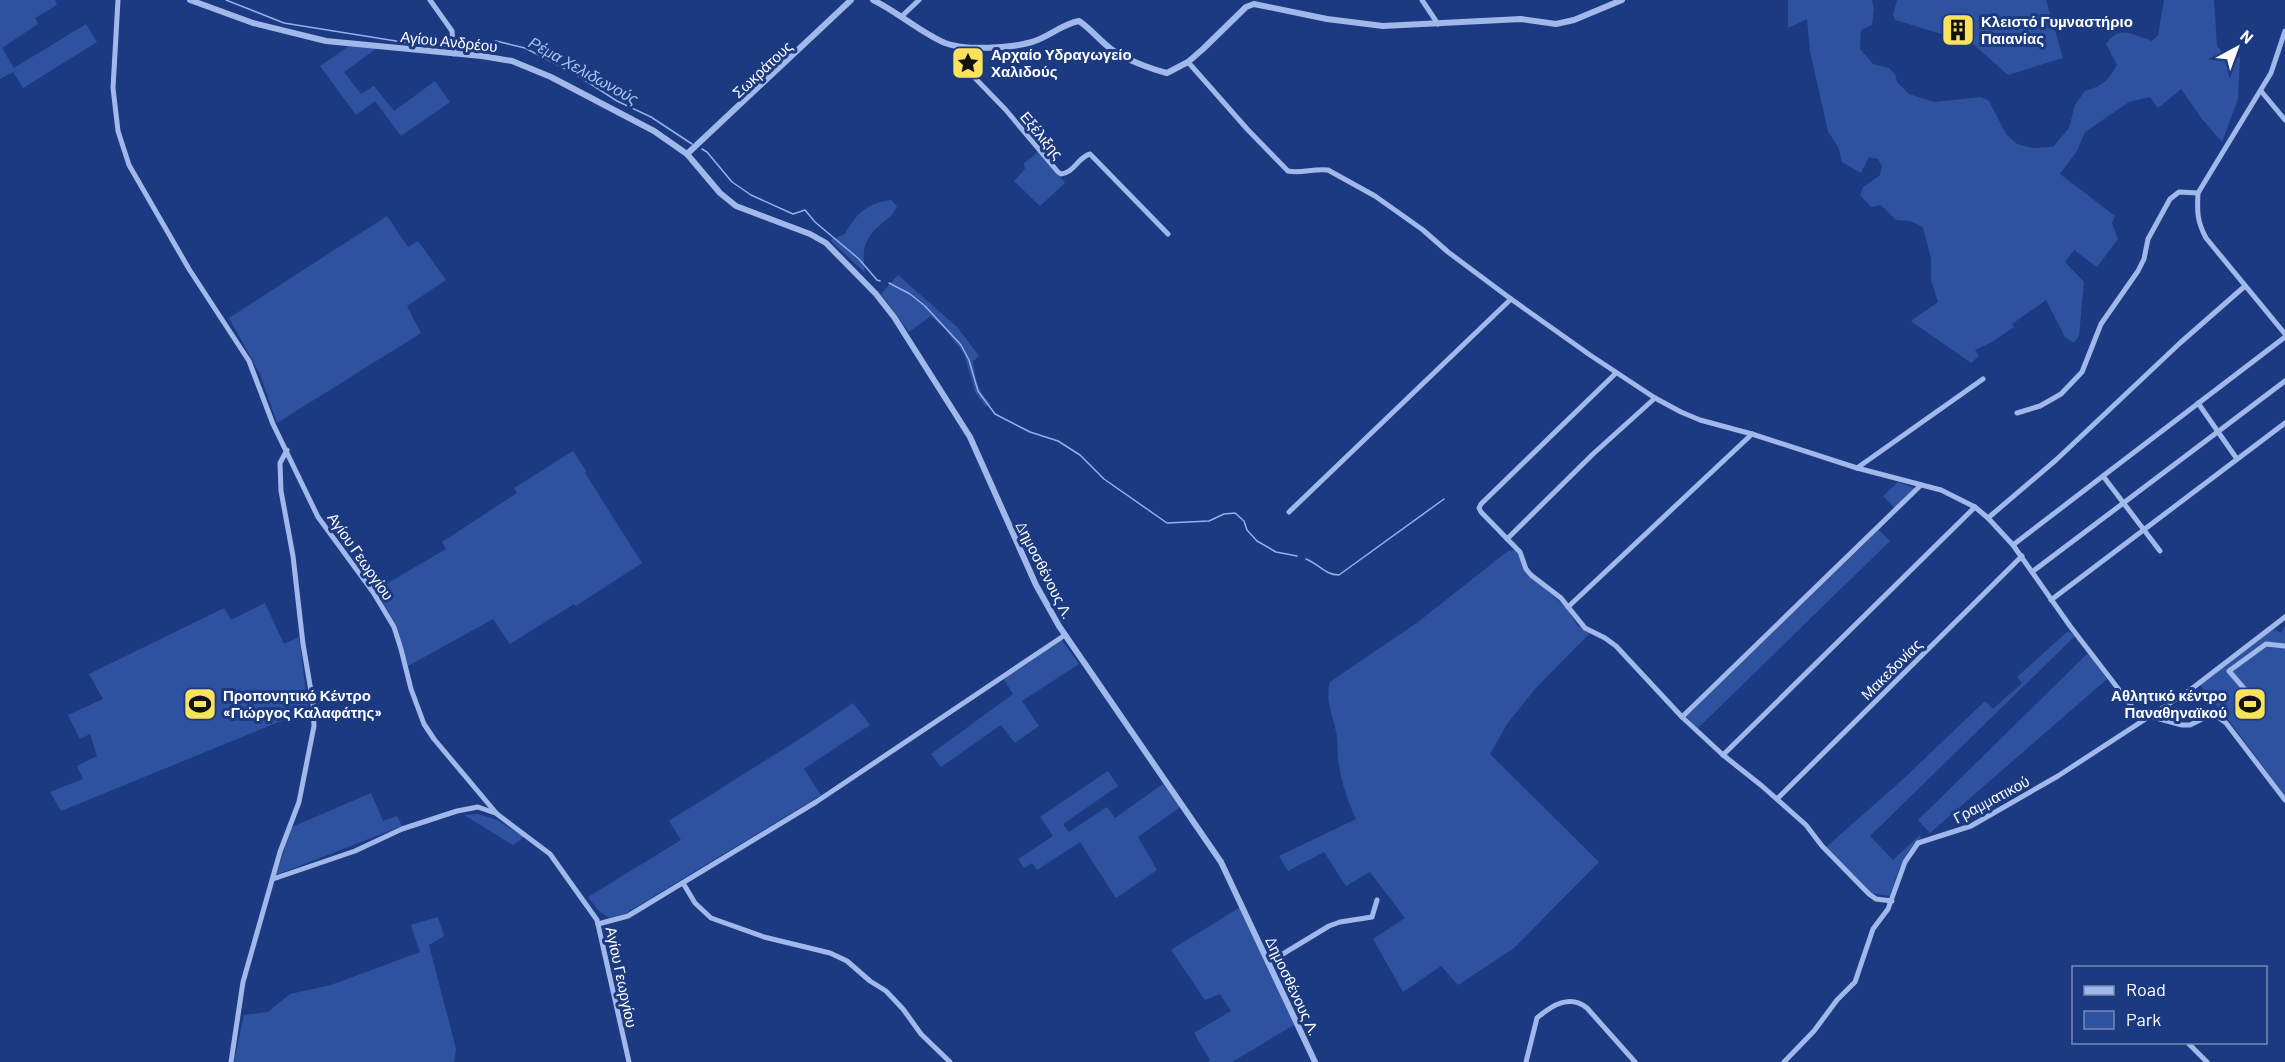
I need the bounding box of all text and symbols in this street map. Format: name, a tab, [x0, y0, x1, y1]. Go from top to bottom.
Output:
building icon: Κλειστό Γυμναστήριο Παιανίας	[1940, 12, 1976, 48]
place label: Κλειστό Γυμναστήριο Παιανίας	[1981, 12, 2133, 47]
north arrow	[2207, 18, 2267, 78]
text: N	[2237, 26, 2257, 47]
street label: Αγίου Ανδρέου	[400, 27, 498, 55]
water label: Ρέμα Χελιδωνούς	[526, 32, 642, 108]
street label: Σωκράτους	[728, 37, 796, 101]
place icon: Αρχαίο Υδραγωγείο Χαλιδούς	[950, 45, 986, 81]
place label: Αρχαίο Υδραγωγείο Χαλιδούς	[991, 45, 1132, 80]
street label: Εξέλιξης	[1017, 108, 1067, 162]
street label: Αγίου Γεωργίου	[324, 509, 398, 603]
street label: Δημοσθένους Λ.	[1013, 518, 1077, 622]
street label: Μακεδονίας	[1857, 635, 1925, 703]
sports icon: Προπονητικό Κέντρο «Γιώργος Καλαφάτης»	[182, 686, 218, 722]
place label: Προπονητικό Κέντρο «Γιώργος Καλαφάτης»	[223, 686, 382, 721]
place label: Αθλητικό κέντρο Παναθηναϊκού	[2111, 686, 2227, 721]
sports icon: Αθλητικό κέντρο Παναθηναϊκού	[2232, 686, 2268, 722]
street label: Γραμματικού	[1950, 771, 2032, 827]
street label: Αγίου Γεωργίου	[603, 925, 641, 1029]
street label: Δημοσθένους Λ.	[1262, 934, 1324, 1038]
legend	[2072, 966, 2267, 1044]
text: Road	[2126, 978, 2166, 1000]
text: Park	[2126, 1008, 2161, 1030]

